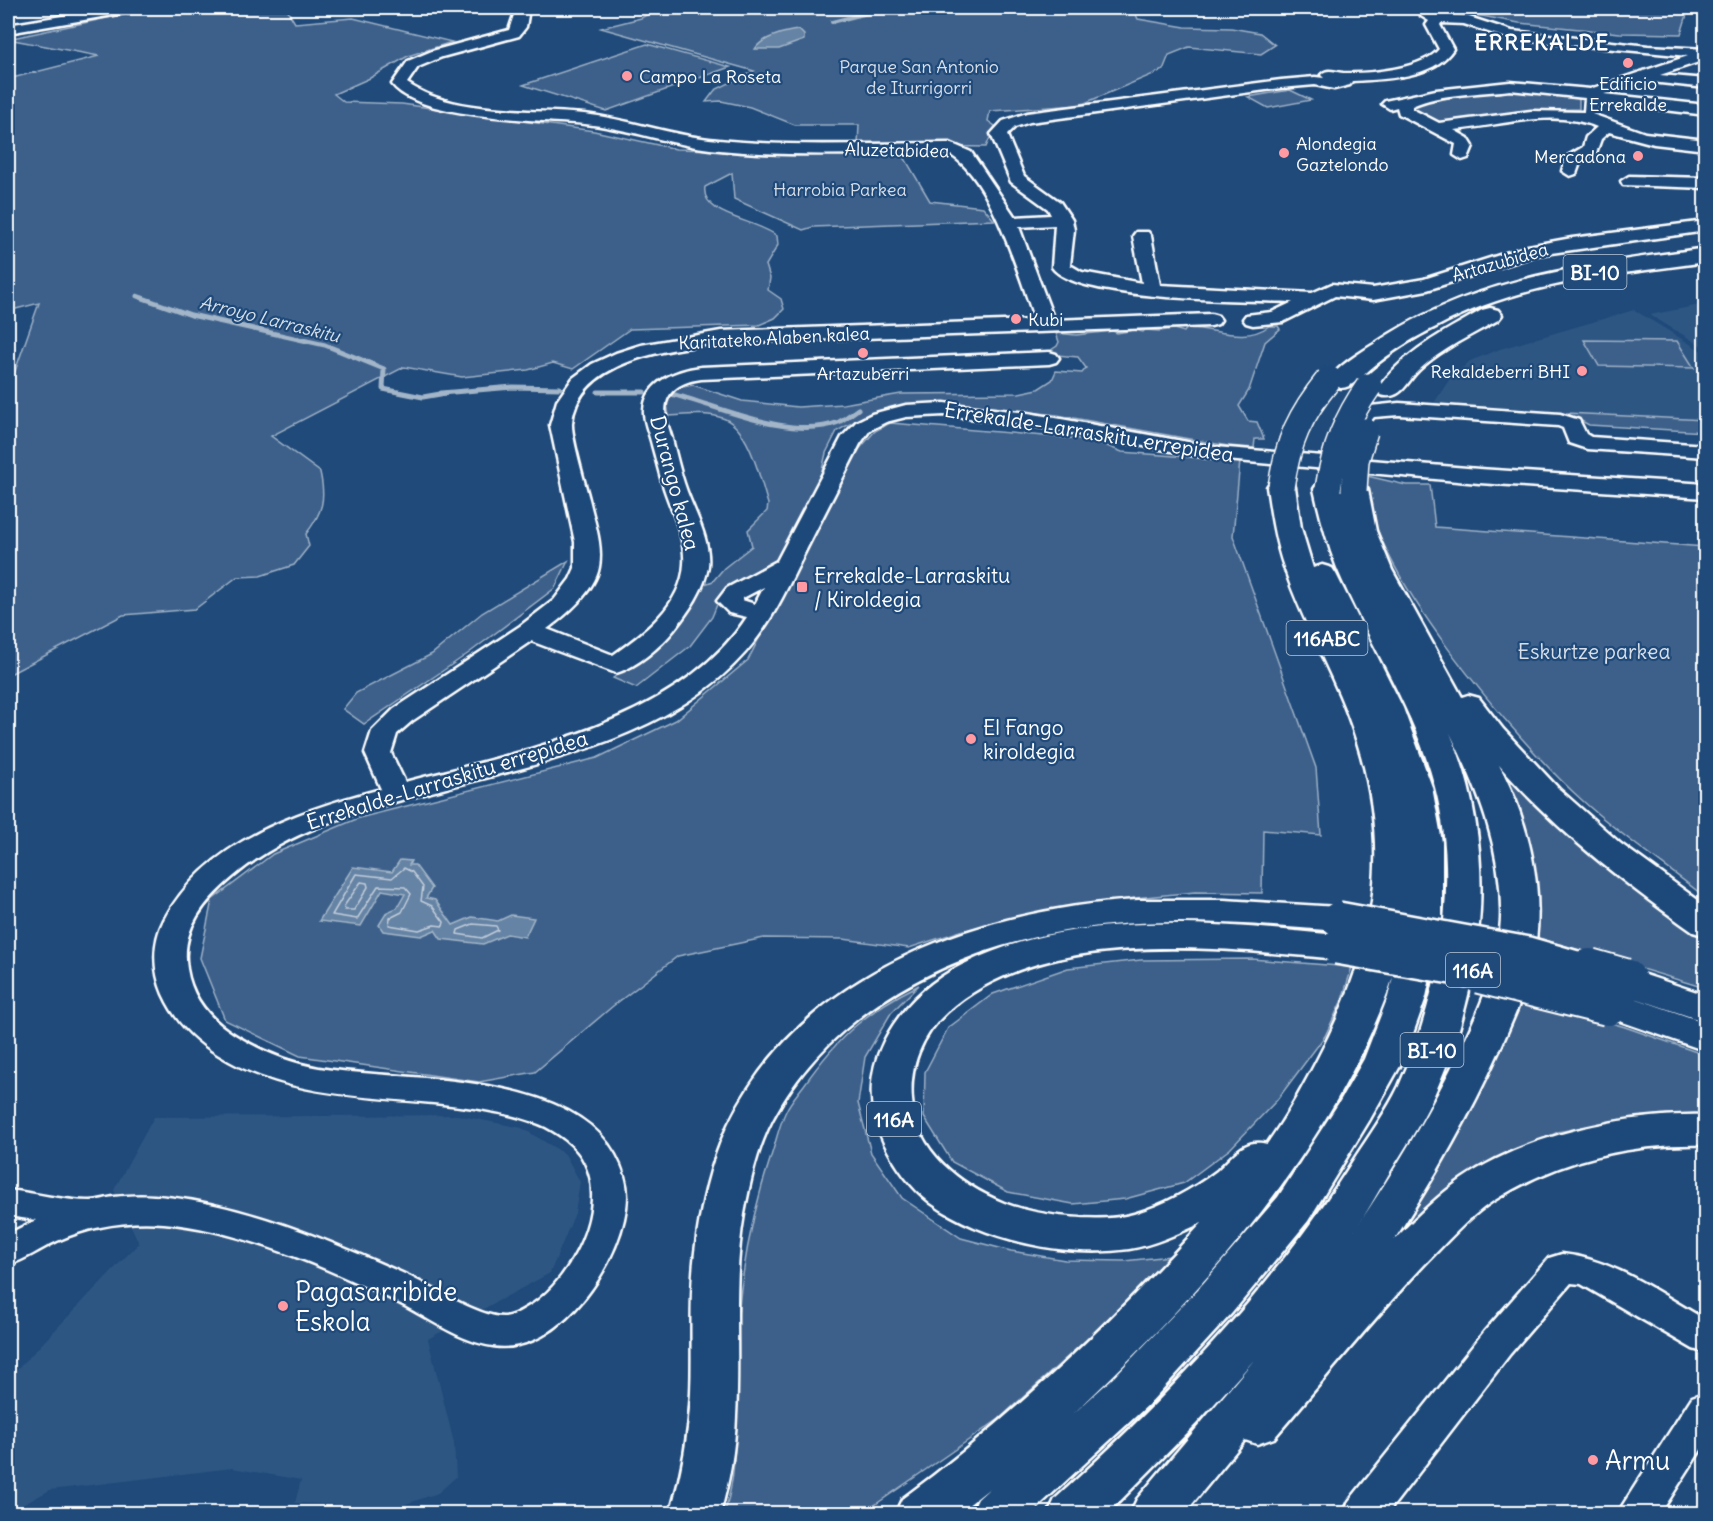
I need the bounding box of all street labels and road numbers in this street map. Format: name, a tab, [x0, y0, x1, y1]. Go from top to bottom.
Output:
street label: Aluzetabidea	[844, 138, 950, 162]
street label: Artazubidea	[1449, 237, 1551, 287]
road number: BI-10	[1564, 255, 1626, 289]
street label: Karitateko Alaben kalea	[678, 322, 870, 354]
street label: Errekalde-Larraskitu errepidea	[942, 396, 1236, 468]
street label: Durango kalea	[644, 413, 706, 553]
road number: 116ABC	[1286, 621, 1368, 655]
street label: Errekalde-Larraskitu errepidea	[303, 724, 591, 836]
road number: 116A	[1446, 953, 1500, 987]
road number: BI-10	[1400, 1033, 1464, 1067]
road number: 116A	[867, 1102, 921, 1136]

